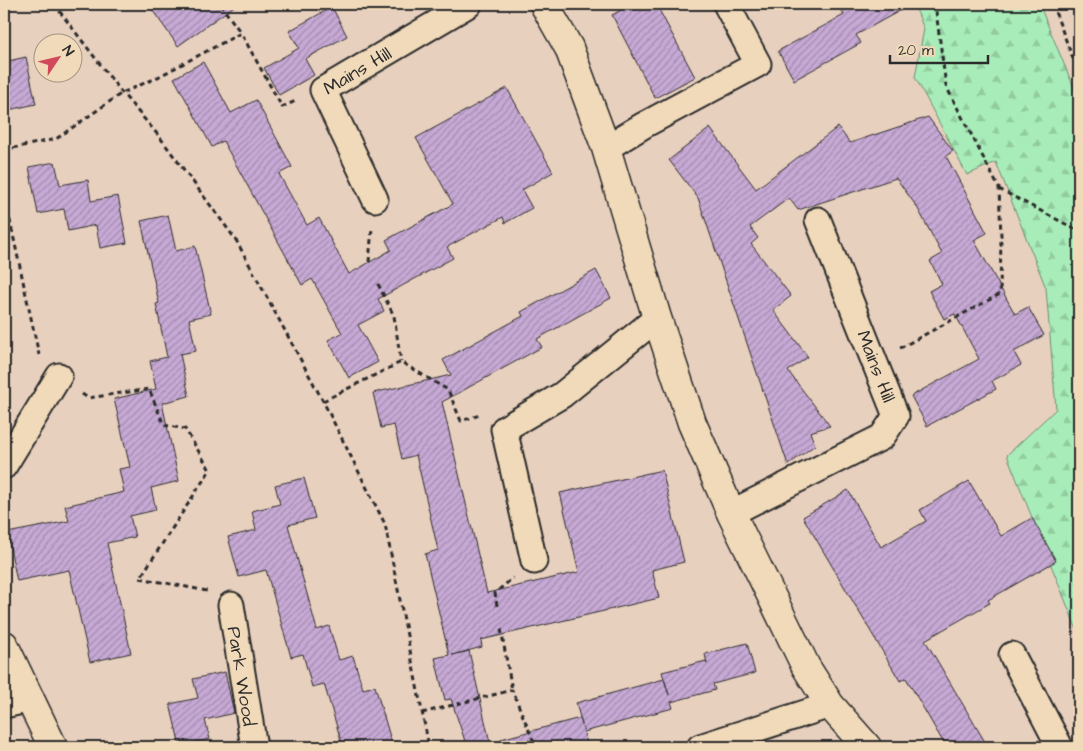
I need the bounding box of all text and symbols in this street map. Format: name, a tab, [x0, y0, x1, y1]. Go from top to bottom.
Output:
north arrow	[32, 32, 82, 82]
scale bar	[890, 32, 988, 64]
text: 20 m	[898, 40, 934, 61]
street label: Mains Hill	[318, 41, 397, 102]
text: N	[57, 42, 79, 61]
street label: Mains Hill	[850, 327, 902, 407]
street label: Park Wood	[220, 625, 262, 728]

